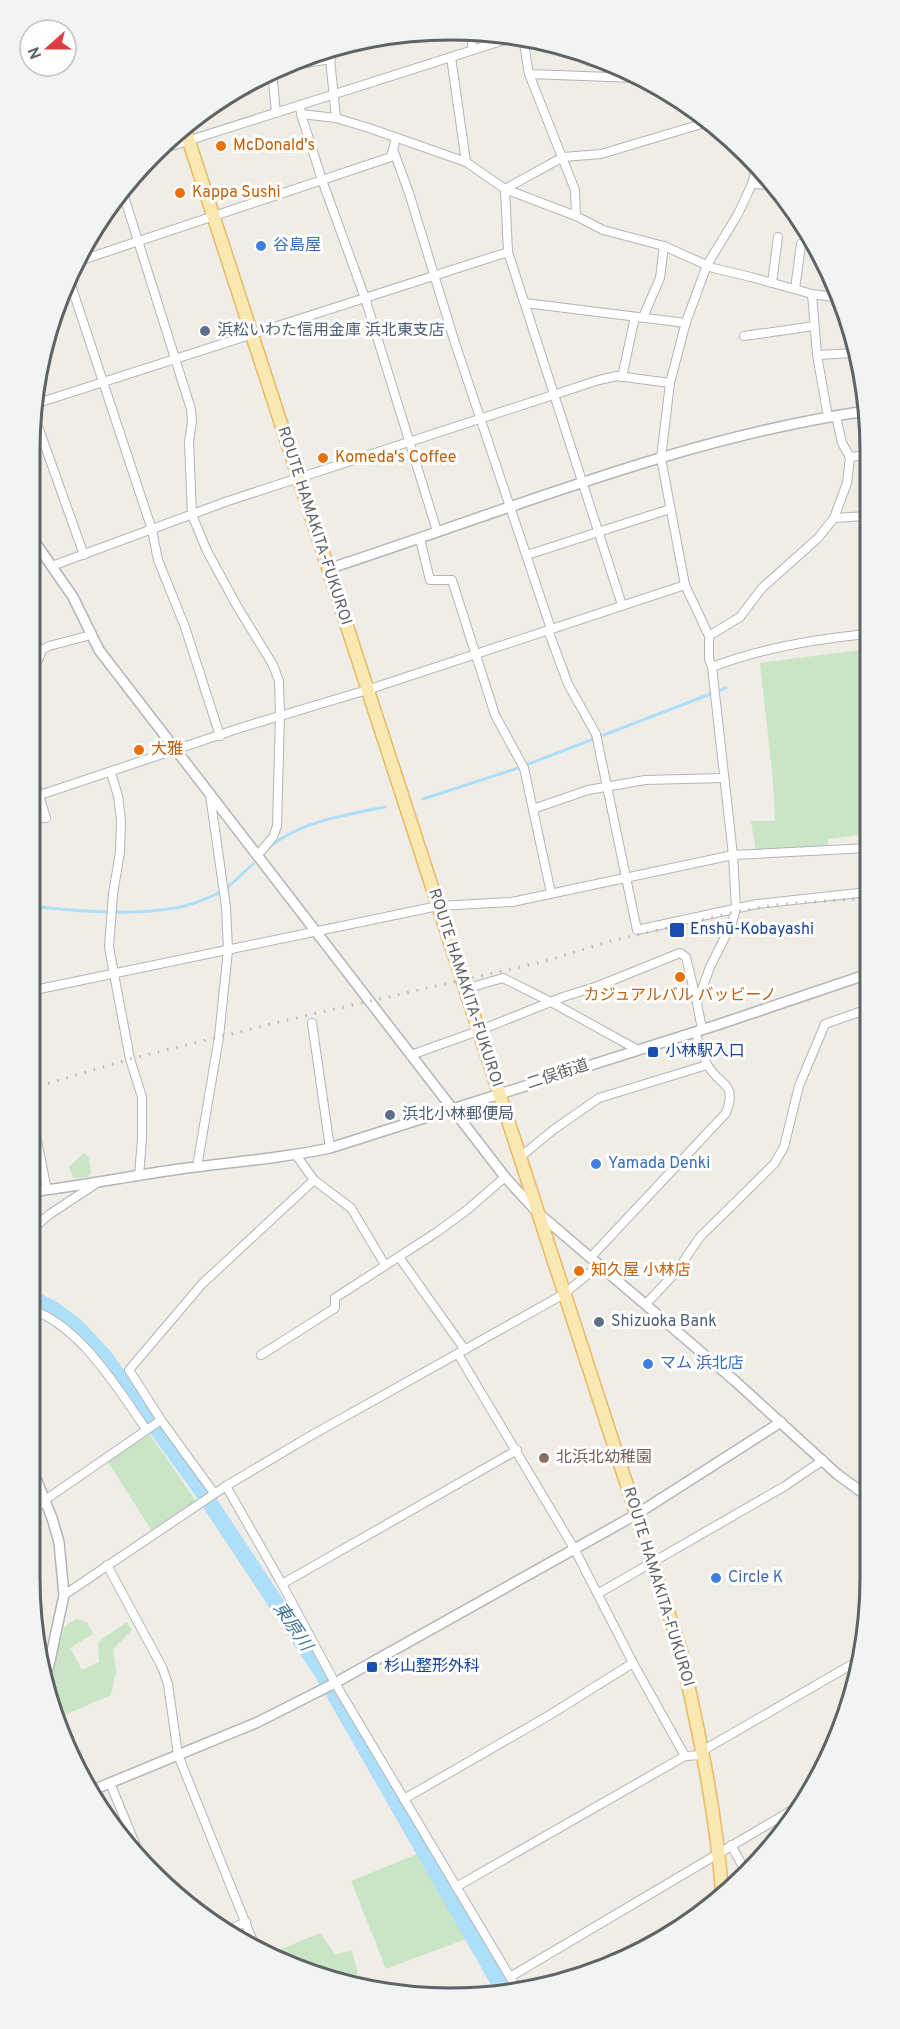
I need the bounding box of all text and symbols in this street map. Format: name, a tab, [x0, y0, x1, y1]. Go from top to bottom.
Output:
north arrow	[18, 18, 78, 78]
text: N	[24, 44, 47, 62]
place label: McDonald's	[233, 136, 315, 156]
marker: McDonald's	[214, 139, 228, 153]
place label: Kappa Sushi	[192, 183, 281, 203]
marker: Kappa Sushi	[173, 186, 187, 200]
place label: 谷島屋	[273, 236, 321, 256]
marker: 谷島屋	[254, 239, 268, 253]
place label: 浜松いわた信用金庫 浜北東支店	[217, 321, 445, 341]
marker: 浜松いわた信用金庫 浜北東支店	[198, 324, 212, 338]
street label: ROUTE HAMAKITA-FUKUROI	[272, 424, 356, 628]
place label: Komeda's Coffee	[335, 448, 456, 468]
marker: Komeda's Coffee	[316, 451, 330, 465]
place label: 大雅	[151, 740, 183, 760]
marker: 大雅	[132, 743, 146, 757]
street label: ROUTE HAMAKITA-FUKUROI	[423, 886, 507, 1090]
place label: Enshū-Kobayashi	[690, 920, 814, 940]
marker: Enshū-Kobayashi	[668, 921, 686, 939]
marker: カジュアルバル バッビーノ	[673, 970, 687, 984]
place label: カジュアルバル バッビーノ	[583, 986, 777, 1006]
place label: 小林駅入口	[665, 1042, 745, 1062]
marker: 小林駅入口	[646, 1045, 660, 1059]
street label: 二俣街道	[524, 1056, 592, 1094]
place label: 浜北小林郵便局	[402, 1105, 514, 1125]
marker: 浜北小林郵便局	[383, 1108, 397, 1122]
place label: Yamada Denki	[608, 1154, 710, 1174]
marker: Yamada Denki	[589, 1157, 603, 1171]
place label: 知久屋 小林店	[591, 1261, 691, 1281]
marker: 知久屋 小林店	[572, 1264, 586, 1278]
place label: Shizuoka Bank	[611, 1312, 717, 1332]
marker: Shizuoka Bank	[592, 1315, 606, 1329]
place label: マム 浜北店	[660, 1354, 744, 1374]
marker: マム 浜北店	[641, 1357, 655, 1371]
place label: 北浜北幼稚園	[556, 1448, 652, 1468]
marker: 北浜北幼稚園	[537, 1451, 551, 1465]
street label: ROUTE HAMAKITA-FUKUROI	[618, 1485, 698, 1689]
place label: Circle K	[728, 1568, 783, 1588]
marker: Circle K	[709, 1571, 723, 1585]
water label: 東原川	[267, 1598, 318, 1657]
place label: 杉山整形外科	[384, 1657, 480, 1677]
marker: 杉山整形外科	[365, 1660, 379, 1674]

